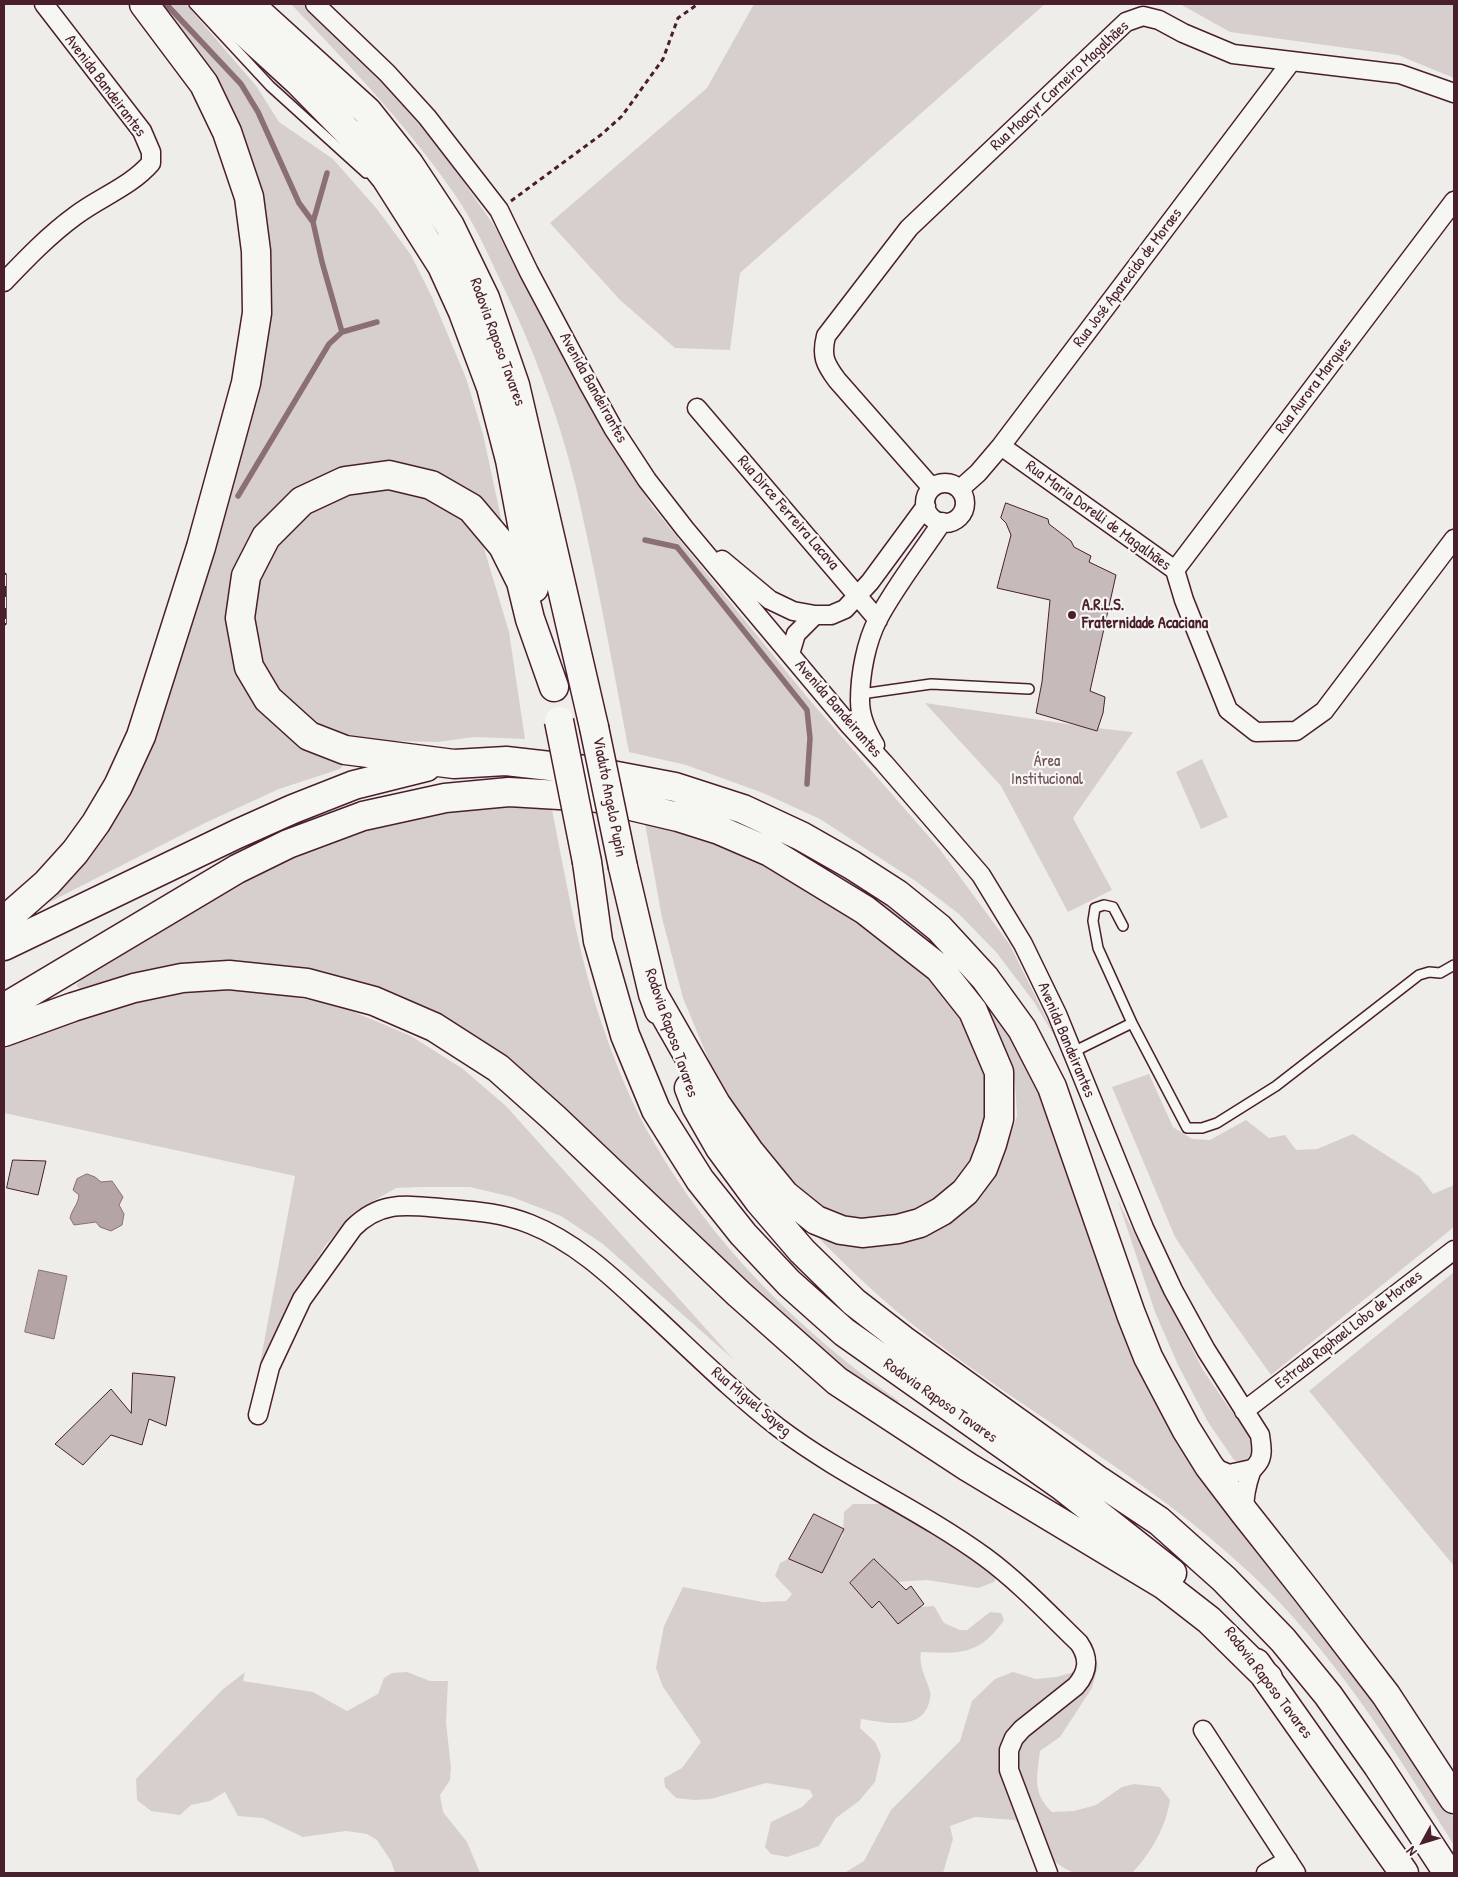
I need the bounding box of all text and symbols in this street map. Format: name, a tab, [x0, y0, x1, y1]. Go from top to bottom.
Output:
street label: Rua Moacyr Carneiro Magalhães	[987, 17, 1133, 155]
street label: Avenida Bandeirantes	[60, 31, 150, 141]
street label: Rua José Aparecido de Moraes	[1069, 205, 1187, 351]
street label: Rodovia Raposo Tavares	[465, 275, 529, 409]
street label: Avenida Bandeirantes	[555, 330, 631, 446]
street label: Rua Aurora Marques	[1272, 334, 1356, 438]
street label: Rua Dirce Ferreira Lacava	[733, 452, 843, 574]
street label: Rua Maria Dorelli de Magalhães	[1022, 457, 1174, 575]
place label: A.R.L.S. Fraternidade Acaciana	[1082, 596, 1208, 634]
marker: A.R.L.S. Fraternidade Acaciana	[1066, 609, 1078, 621]
street label: Avenida Bandeirantes	[790, 656, 886, 762]
street label: Viaduto Angelo Pupin	[588, 735, 630, 859]
park label: Área Institucional	[1011, 752, 1083, 790]
street label: Rodovia Raposo Tavares	[640, 966, 702, 1100]
street label: Avenida Bandeirantes	[1033, 980, 1099, 1100]
street label: Estrada Raphael Lobo de Moraes	[1272, 1267, 1426, 1393]
street label: Rodovia Raposo Tavares	[879, 1355, 1001, 1447]
street label: Rua Miguel Sayeg	[707, 1363, 795, 1441]
street label: Rodovia Raposo Tavares	[1220, 1623, 1316, 1743]
north arrow	[1398, 1817, 1448, 1867]
text: N	[1401, 1843, 1421, 1861]

